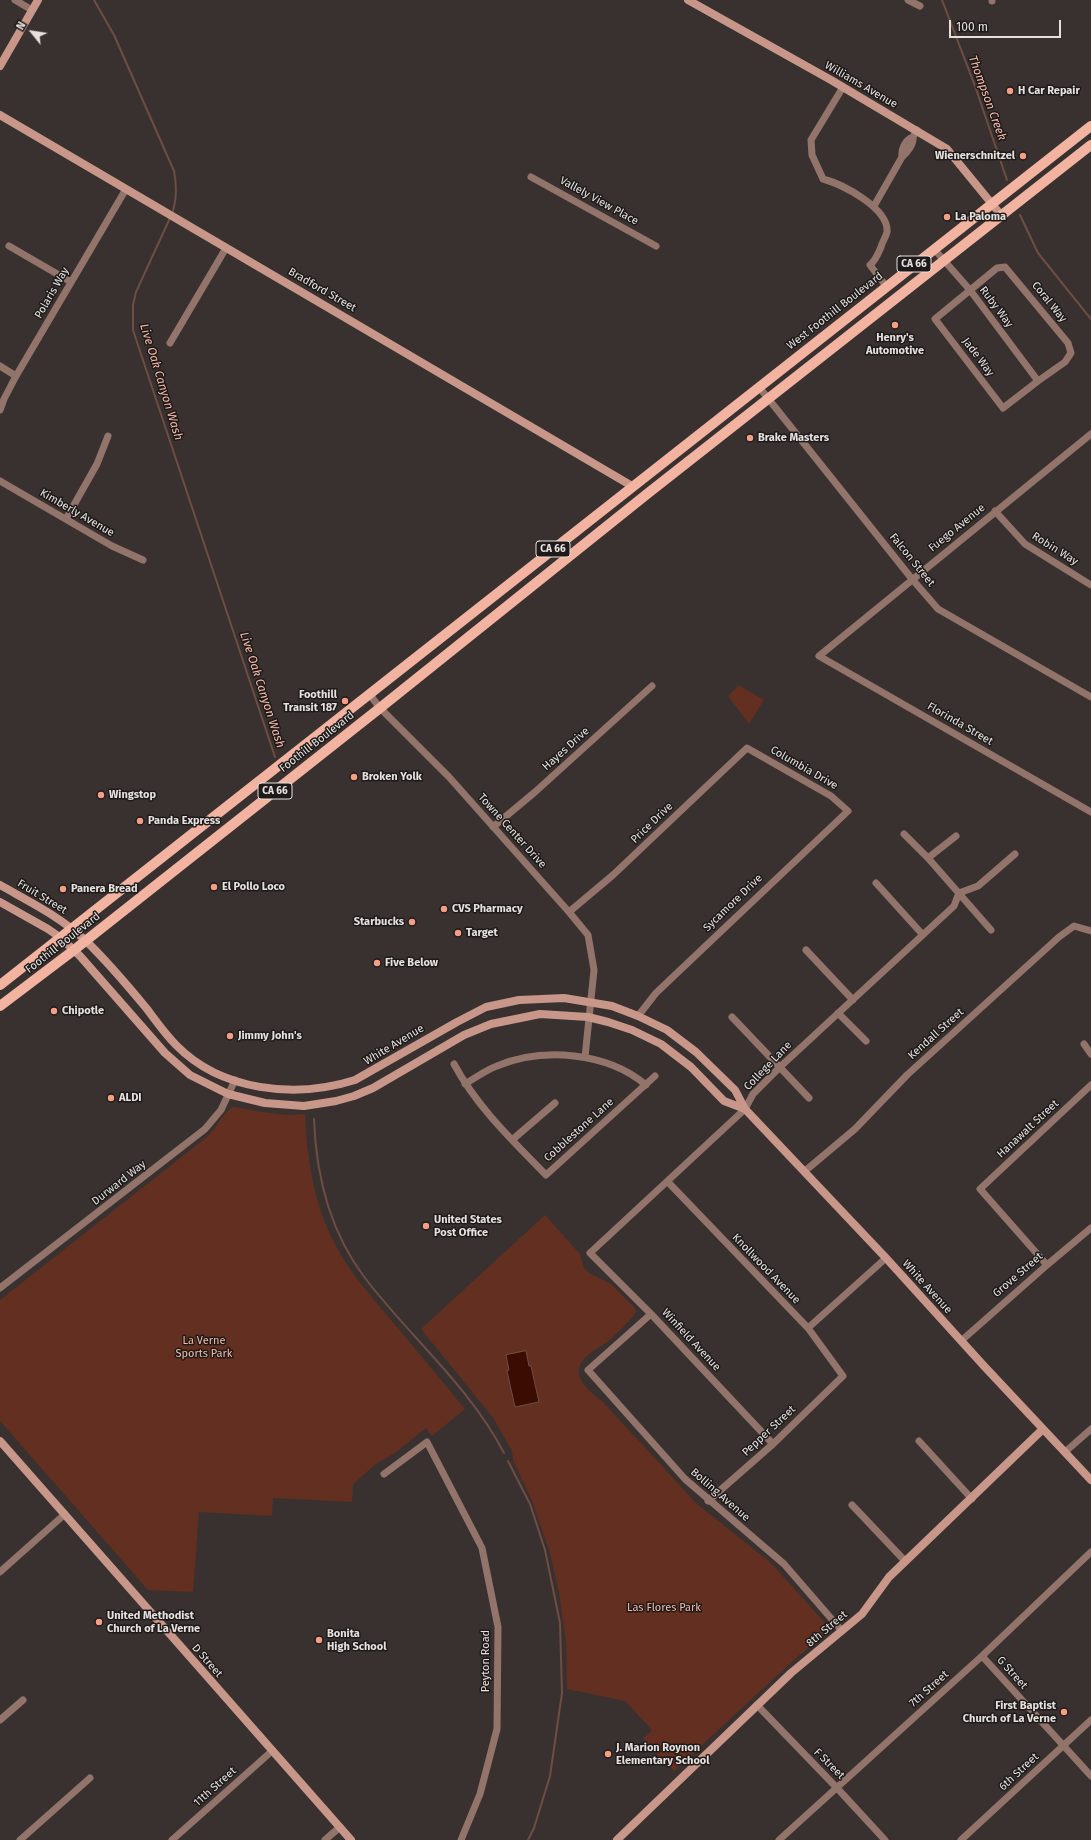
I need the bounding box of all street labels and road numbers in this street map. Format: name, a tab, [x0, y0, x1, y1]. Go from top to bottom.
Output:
street label: Williams Avenue	[822, 59, 900, 111]
street label: Vallely View Place	[557, 174, 641, 228]
road number: CA 66	[897, 256, 931, 272]
street label: Polaris Way	[32, 265, 72, 321]
street label: Bradford Street	[286, 265, 358, 315]
street label: West Foothill Boulevard	[784, 269, 886, 353]
street label: Coral Way	[1029, 279, 1069, 325]
street label: Ruby Way	[976, 284, 1016, 330]
street label: Jade Way	[959, 335, 997, 379]
street label: Kimberly Avenue	[37, 486, 117, 540]
street label: Fuego Avenue	[926, 501, 988, 555]
street label: Robin Way	[1029, 530, 1081, 568]
street label: Falcon Street	[887, 531, 937, 589]
road number: CA 66	[536, 541, 570, 557]
street label: Florinda Street	[925, 700, 995, 748]
street label: Foothill Boulevard	[277, 709, 357, 775]
street label: Hayes Drive	[540, 725, 592, 773]
street label: Columbia Drive	[768, 743, 840, 793]
road number: CA 66	[258, 783, 292, 799]
street label: Towne Center Drive	[475, 791, 549, 871]
street label: Price Drive	[628, 800, 676, 846]
street label: Sycamore Drive	[701, 872, 765, 934]
street label: Fruit Street	[15, 877, 69, 917]
street label: Foothill Boulevard	[23, 910, 103, 976]
street label: Kendall Street	[905, 1006, 967, 1062]
street label: White Avenue	[362, 1022, 426, 1068]
street label: College Lane	[741, 1039, 795, 1093]
street label: Cobblestone Lane	[541, 1095, 617, 1165]
street label: Hanawalt Street	[994, 1097, 1062, 1161]
street label: Durward Way	[89, 1158, 149, 1208]
street label: Knollwood Avenue	[729, 1231, 803, 1307]
street label: Grove Street	[991, 1250, 1045, 1300]
street label: White Avenue	[899, 1257, 955, 1317]
street label: Winfield Avenue	[659, 1306, 723, 1374]
street label: Pepper Street	[740, 1403, 798, 1459]
street label: Bolling Avenue	[688, 1466, 752, 1524]
street label: 8th Street	[804, 1608, 850, 1650]
street label: Peyton Road	[479, 1630, 493, 1692]
street label: D Street	[189, 1642, 225, 1680]
street label: G Street	[994, 1654, 1030, 1692]
street label: 7th Street	[907, 1668, 951, 1710]
street label: F Street	[811, 1746, 847, 1782]
street label: 6th Street	[997, 1750, 1041, 1794]
street label: 11th Street	[191, 1765, 239, 1809]

